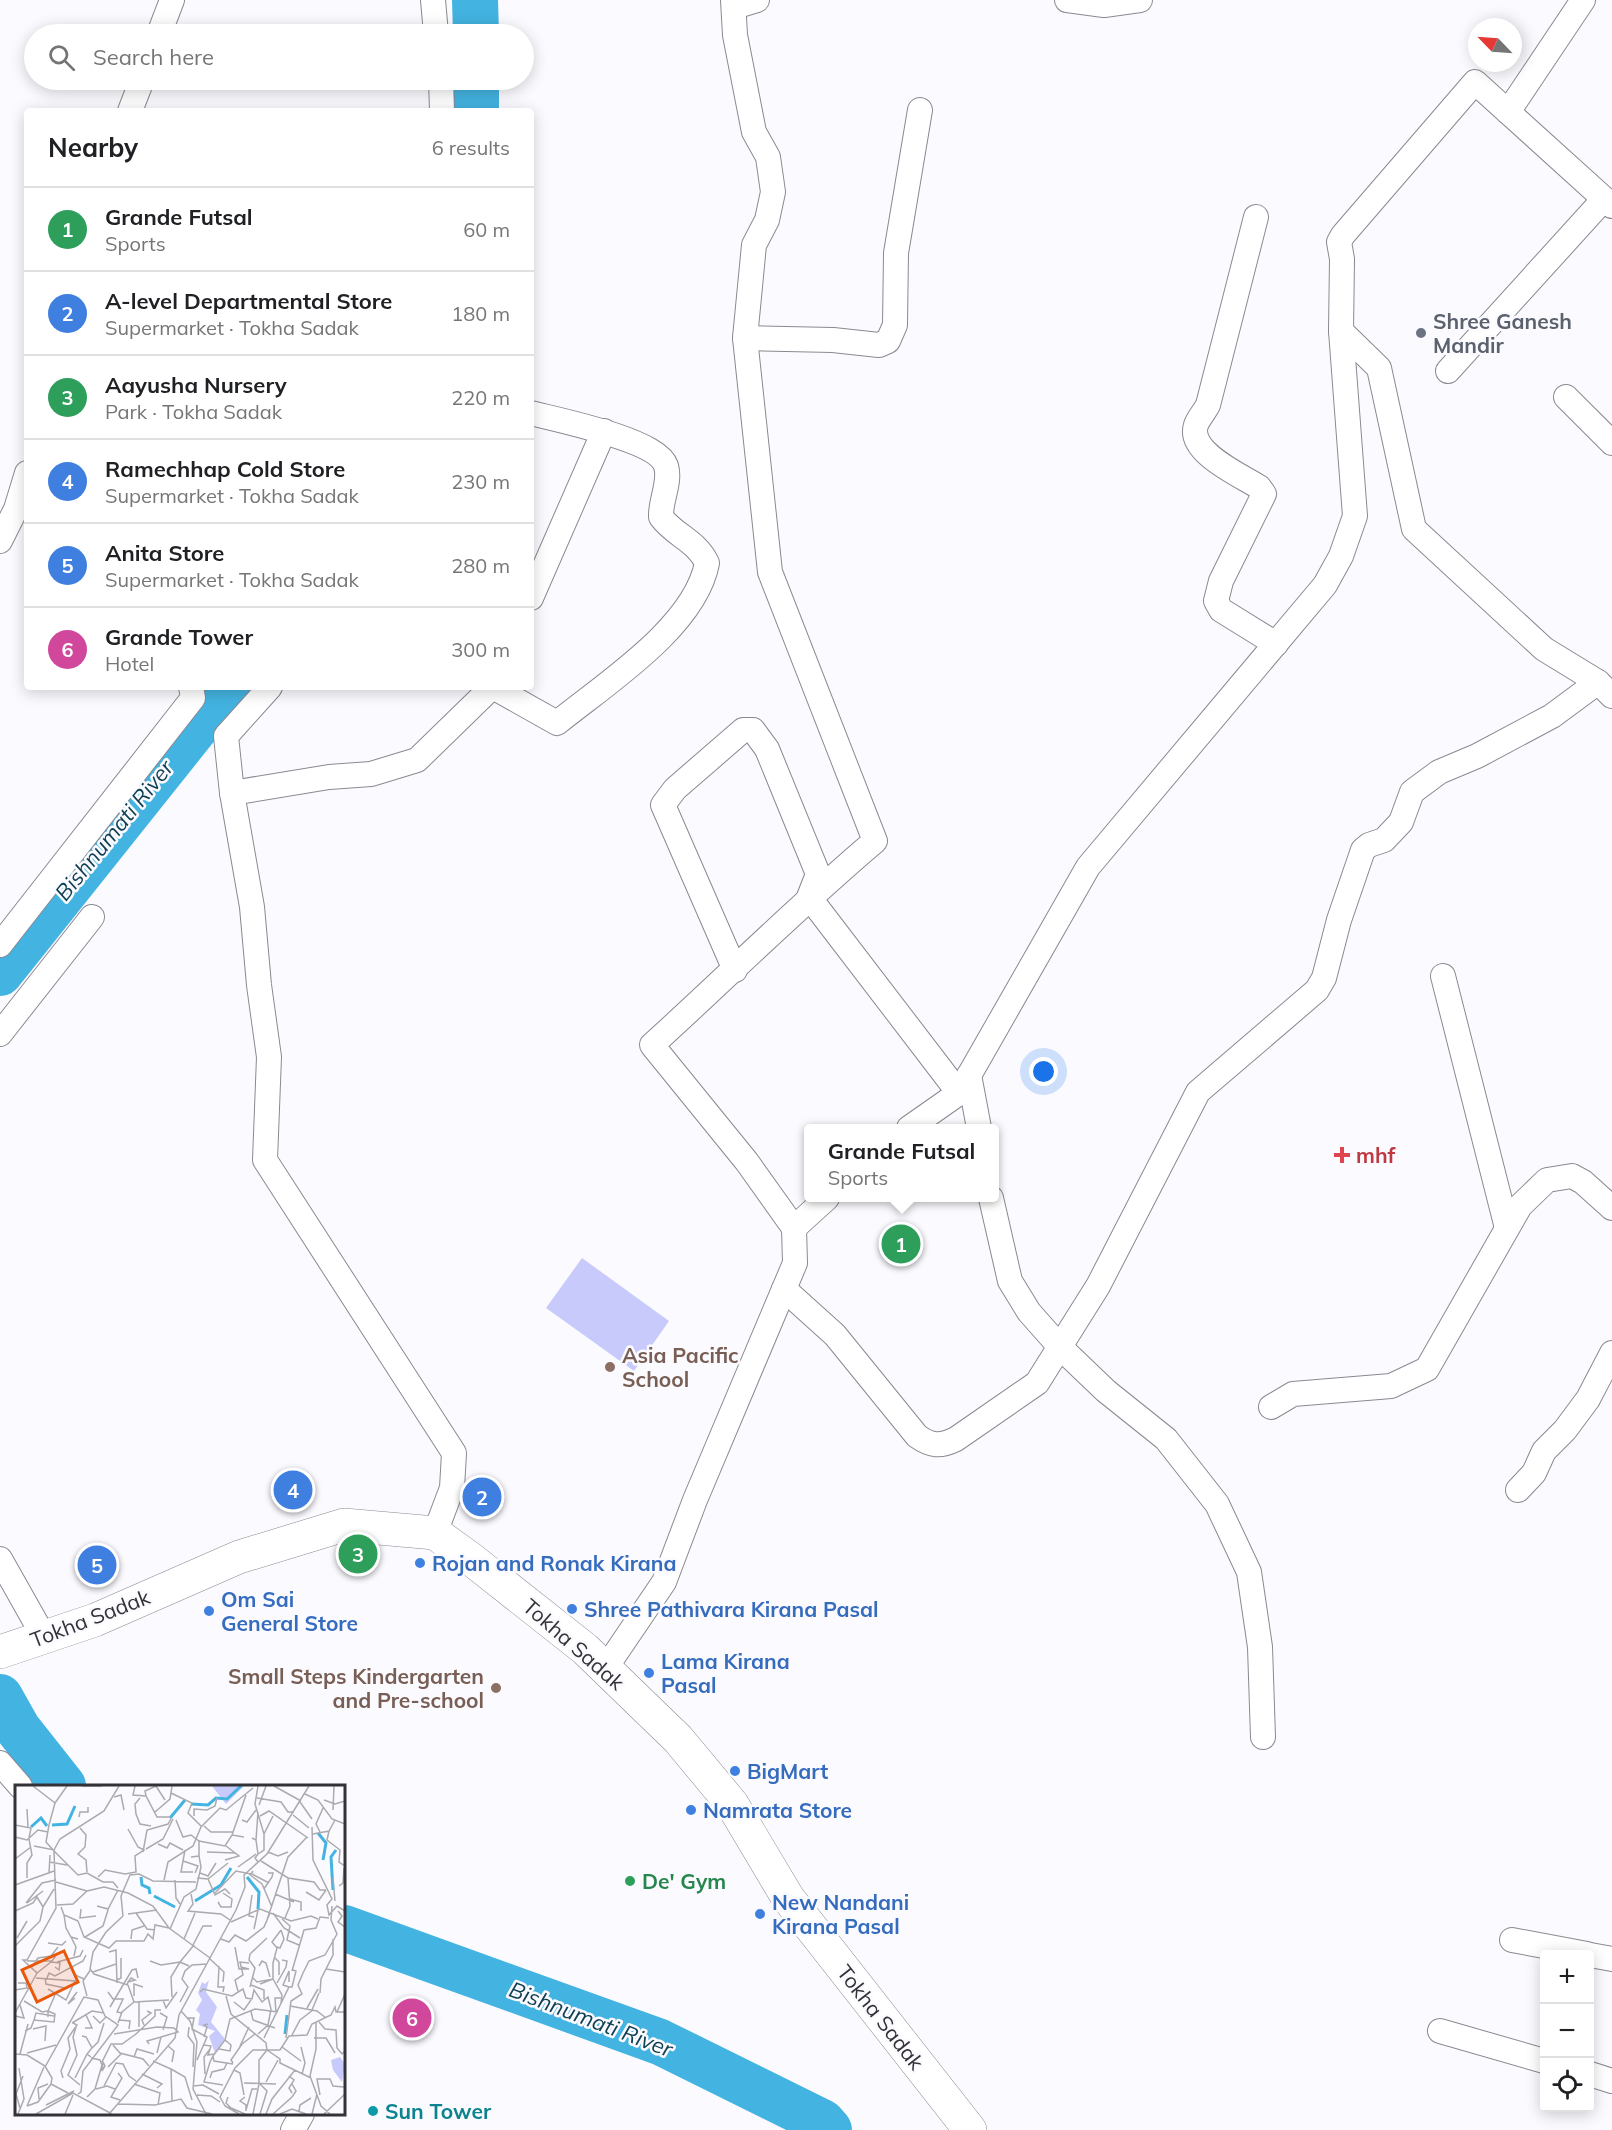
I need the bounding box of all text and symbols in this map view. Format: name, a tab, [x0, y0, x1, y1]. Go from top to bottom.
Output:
north arrow	[1468, 18, 1522, 72]
search box	[24, 24, 534, 90]
icon: search	[45, 41, 78, 74]
text: Search here	[93, 43, 214, 71]
text: Nearby	[48, 131, 138, 164]
text: 6 results	[432, 135, 510, 160]
text: Grande Futsal	[105, 203, 253, 231]
text: 1	[62, 217, 74, 242]
text: 60 m	[463, 217, 510, 242]
text: Sports	[105, 231, 166, 256]
text: A-level Departmental Store	[105, 287, 392, 315]
text: 2	[62, 301, 74, 326]
text: 180 m	[451, 301, 510, 326]
place label: Shree Ganesh Mandir	[1433, 308, 1572, 358]
text: Supermarket · Tokha Sadak	[105, 315, 359, 340]
marker: Shree Ganesh Mandir	[1414, 326, 1428, 340]
text: Aayusha Nursery	[105, 371, 287, 399]
text: 3	[62, 385, 74, 410]
text: 220 m	[451, 385, 510, 410]
text: Park · Tokha Sadak	[105, 399, 282, 424]
text: Ramechhap Cold Store	[105, 455, 345, 483]
text: 4	[62, 469, 74, 494]
text: 230 m	[451, 469, 510, 494]
text: Supermarket · Tokha Sadak	[105, 483, 359, 508]
text: Anita Store	[105, 539, 224, 567]
text: 5	[62, 553, 74, 578]
text: 280 m	[451, 553, 510, 578]
text: Supermarket · Tokha Sadak	[105, 567, 359, 592]
text: Grande Tower	[105, 623, 253, 651]
text: 6	[62, 637, 74, 662]
text: 300 m	[451, 637, 510, 662]
text: Hotel	[105, 651, 154, 676]
water label: Bishnumati River	[49, 753, 180, 906]
your location	[1029, 1057, 1058, 1086]
popup	[804, 1124, 999, 1202]
text: Grande Futsal	[828, 1137, 975, 1165]
place label: mhf	[1356, 1142, 1397, 1168]
marker: mhf	[1333, 1146, 1351, 1164]
text: Sports	[828, 1165, 888, 1190]
pin: 1	[882, 1222, 920, 1266]
place label: Asia Pacific School	[622, 1342, 739, 1392]
marker: Asia Pacific School	[603, 1360, 617, 1374]
pin: 4	[274, 1468, 312, 1512]
pin: 2	[462, 1474, 502, 1520]
pin: 3	[338, 1532, 378, 1576]
pin: 5	[78, 1542, 116, 1588]
place label: Rojan and Ronak Kirana	[432, 1550, 677, 1576]
marker: Rojan and Ronak Kirana	[413, 1556, 427, 1570]
street label: Tokha Sadak	[27, 1583, 154, 1653]
place label: Om Sai General Store	[221, 1586, 358, 1636]
street label: Tokha Sadak	[518, 1593, 630, 1695]
place label: Shree Pathivara Kirana Pasal	[584, 1596, 878, 1622]
marker: Shree Pathivara Kirana Pasal	[565, 1602, 579, 1616]
marker: Om Sai General Store	[202, 1604, 216, 1618]
place label: Lama Kirana Pasal	[661, 1648, 790, 1698]
place label: Small Steps Kindergarten and Pre-school	[228, 1663, 484, 1713]
marker: Lama Kirana Pasal	[642, 1666, 656, 1680]
marker: Small Steps Kindergarten and Pre-school	[489, 1681, 503, 1695]
place label: BigMart	[747, 1758, 828, 1784]
marker: BigMart	[728, 1764, 742, 1778]
inset map	[15, 1785, 345, 2115]
place label: Namrata Store	[703, 1797, 852, 1823]
marker: Namrata Store	[684, 1803, 698, 1817]
place label: De' Gym	[642, 1868, 726, 1894]
marker: De' Gym	[623, 1874, 637, 1888]
place label: New Nandani Kirana Pasal	[772, 1889, 909, 1939]
marker: New Nandani Kirana Pasal	[753, 1907, 767, 1921]
map controls	[1540, 1950, 1594, 2112]
button: +	[1540, 1950, 1594, 2004]
street label: Tokha Sadak	[832, 1959, 930, 2075]
water label: Bishnumati River	[505, 1975, 678, 2063]
pin: 6	[392, 1996, 432, 2040]
button: −	[1540, 2004, 1594, 2058]
button: locate	[1540, 2058, 1594, 2112]
place label: Sun Tower	[385, 2098, 492, 2124]
marker: Sun Tower	[366, 2104, 380, 2118]

